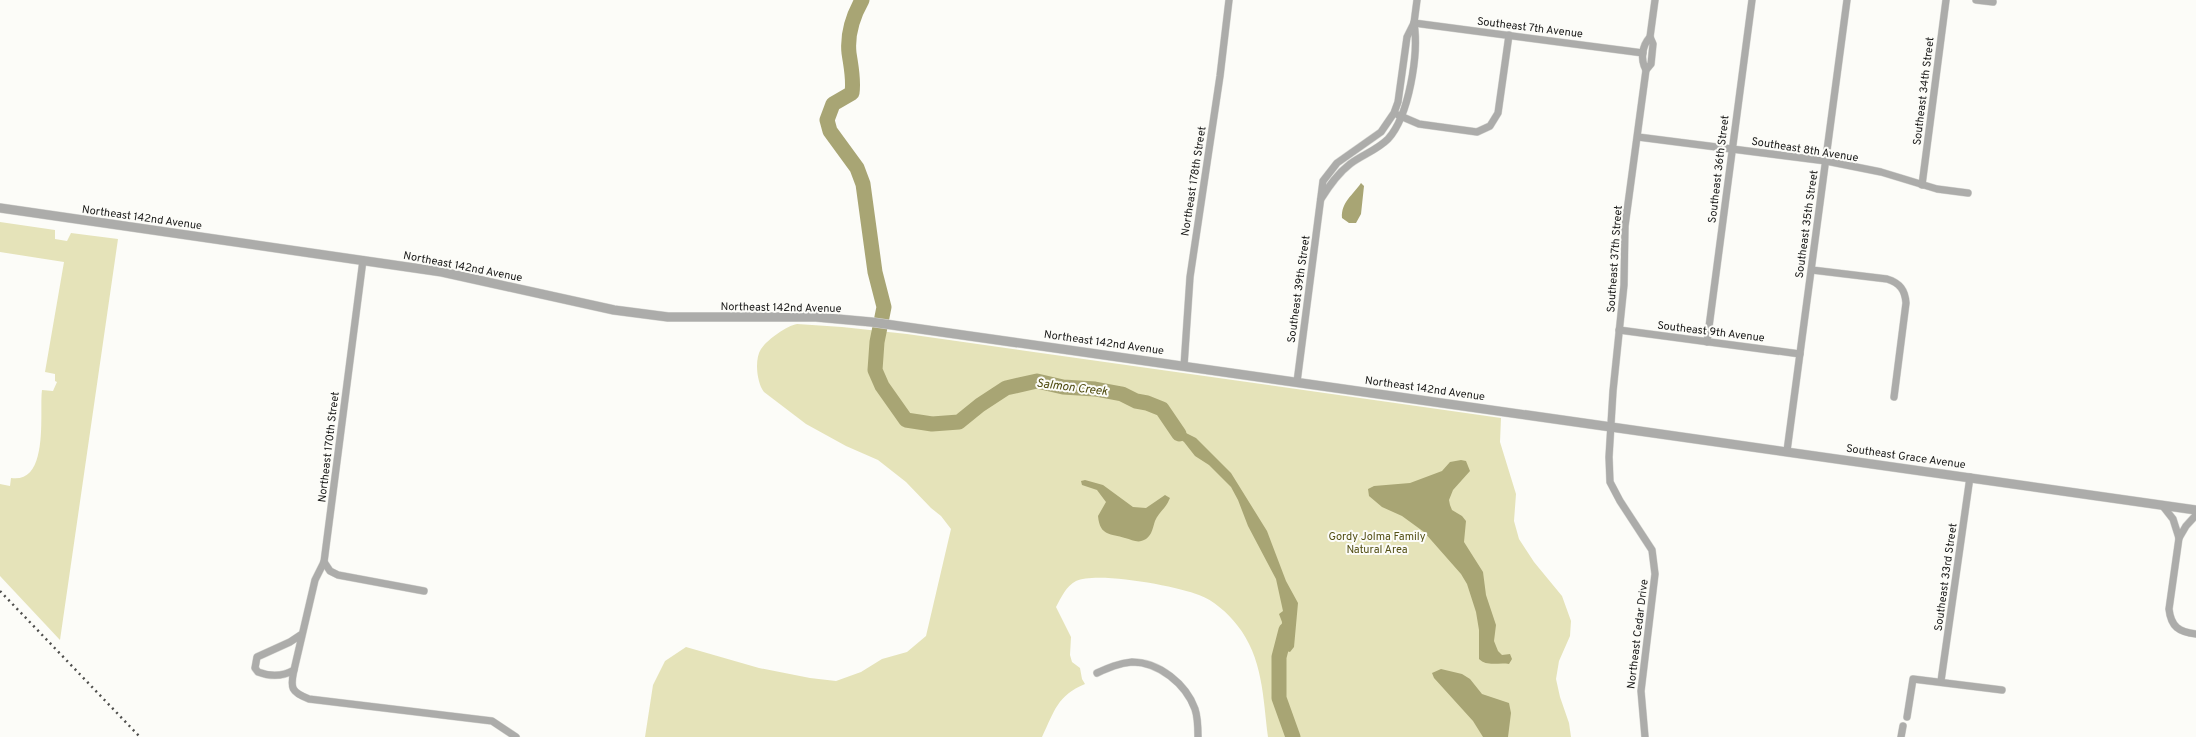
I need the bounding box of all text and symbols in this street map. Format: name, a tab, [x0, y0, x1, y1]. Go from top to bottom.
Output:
street label: Southeast 7th Avenue	[1476, 15, 1584, 41]
street label: Southeast 34th Street	[1910, 36, 1938, 146]
street label: Southeast 36th Street	[1705, 114, 1733, 224]
street label: Northeast 178th Street	[1178, 125, 1210, 237]
street label: Southeast 8th Avenue	[1750, 135, 1859, 165]
street label: Southeast 35th Street	[1792, 169, 1822, 279]
street label: Northeast 142nd Avenue	[81, 203, 203, 233]
street label: Southeast 37th Street	[1604, 205, 1626, 313]
street label: Southeast 39th Street	[1285, 234, 1313, 344]
street label: Northeast 142nd Avenue	[402, 249, 524, 285]
street label: Northeast 142nd Avenue	[720, 300, 842, 316]
street label: Southeast 9th Avenue	[1656, 318, 1765, 346]
street label: Northeast 142nd Avenue	[1043, 328, 1165, 358]
street label: Northeast 142nd Avenue	[1364, 374, 1486, 404]
water label: Salmon Creek	[1035, 376, 1109, 400]
street label: Northeast 170th Street	[315, 391, 343, 503]
street label: Southeast Grace Avenue	[1845, 442, 1967, 472]
street label: Southeast 33rd Street	[1931, 522, 1960, 632]
park label: Gordy Jolma Family Natural Area	[1328, 530, 1426, 557]
street label: Northeast Cedar Drive	[1624, 578, 1652, 690]

